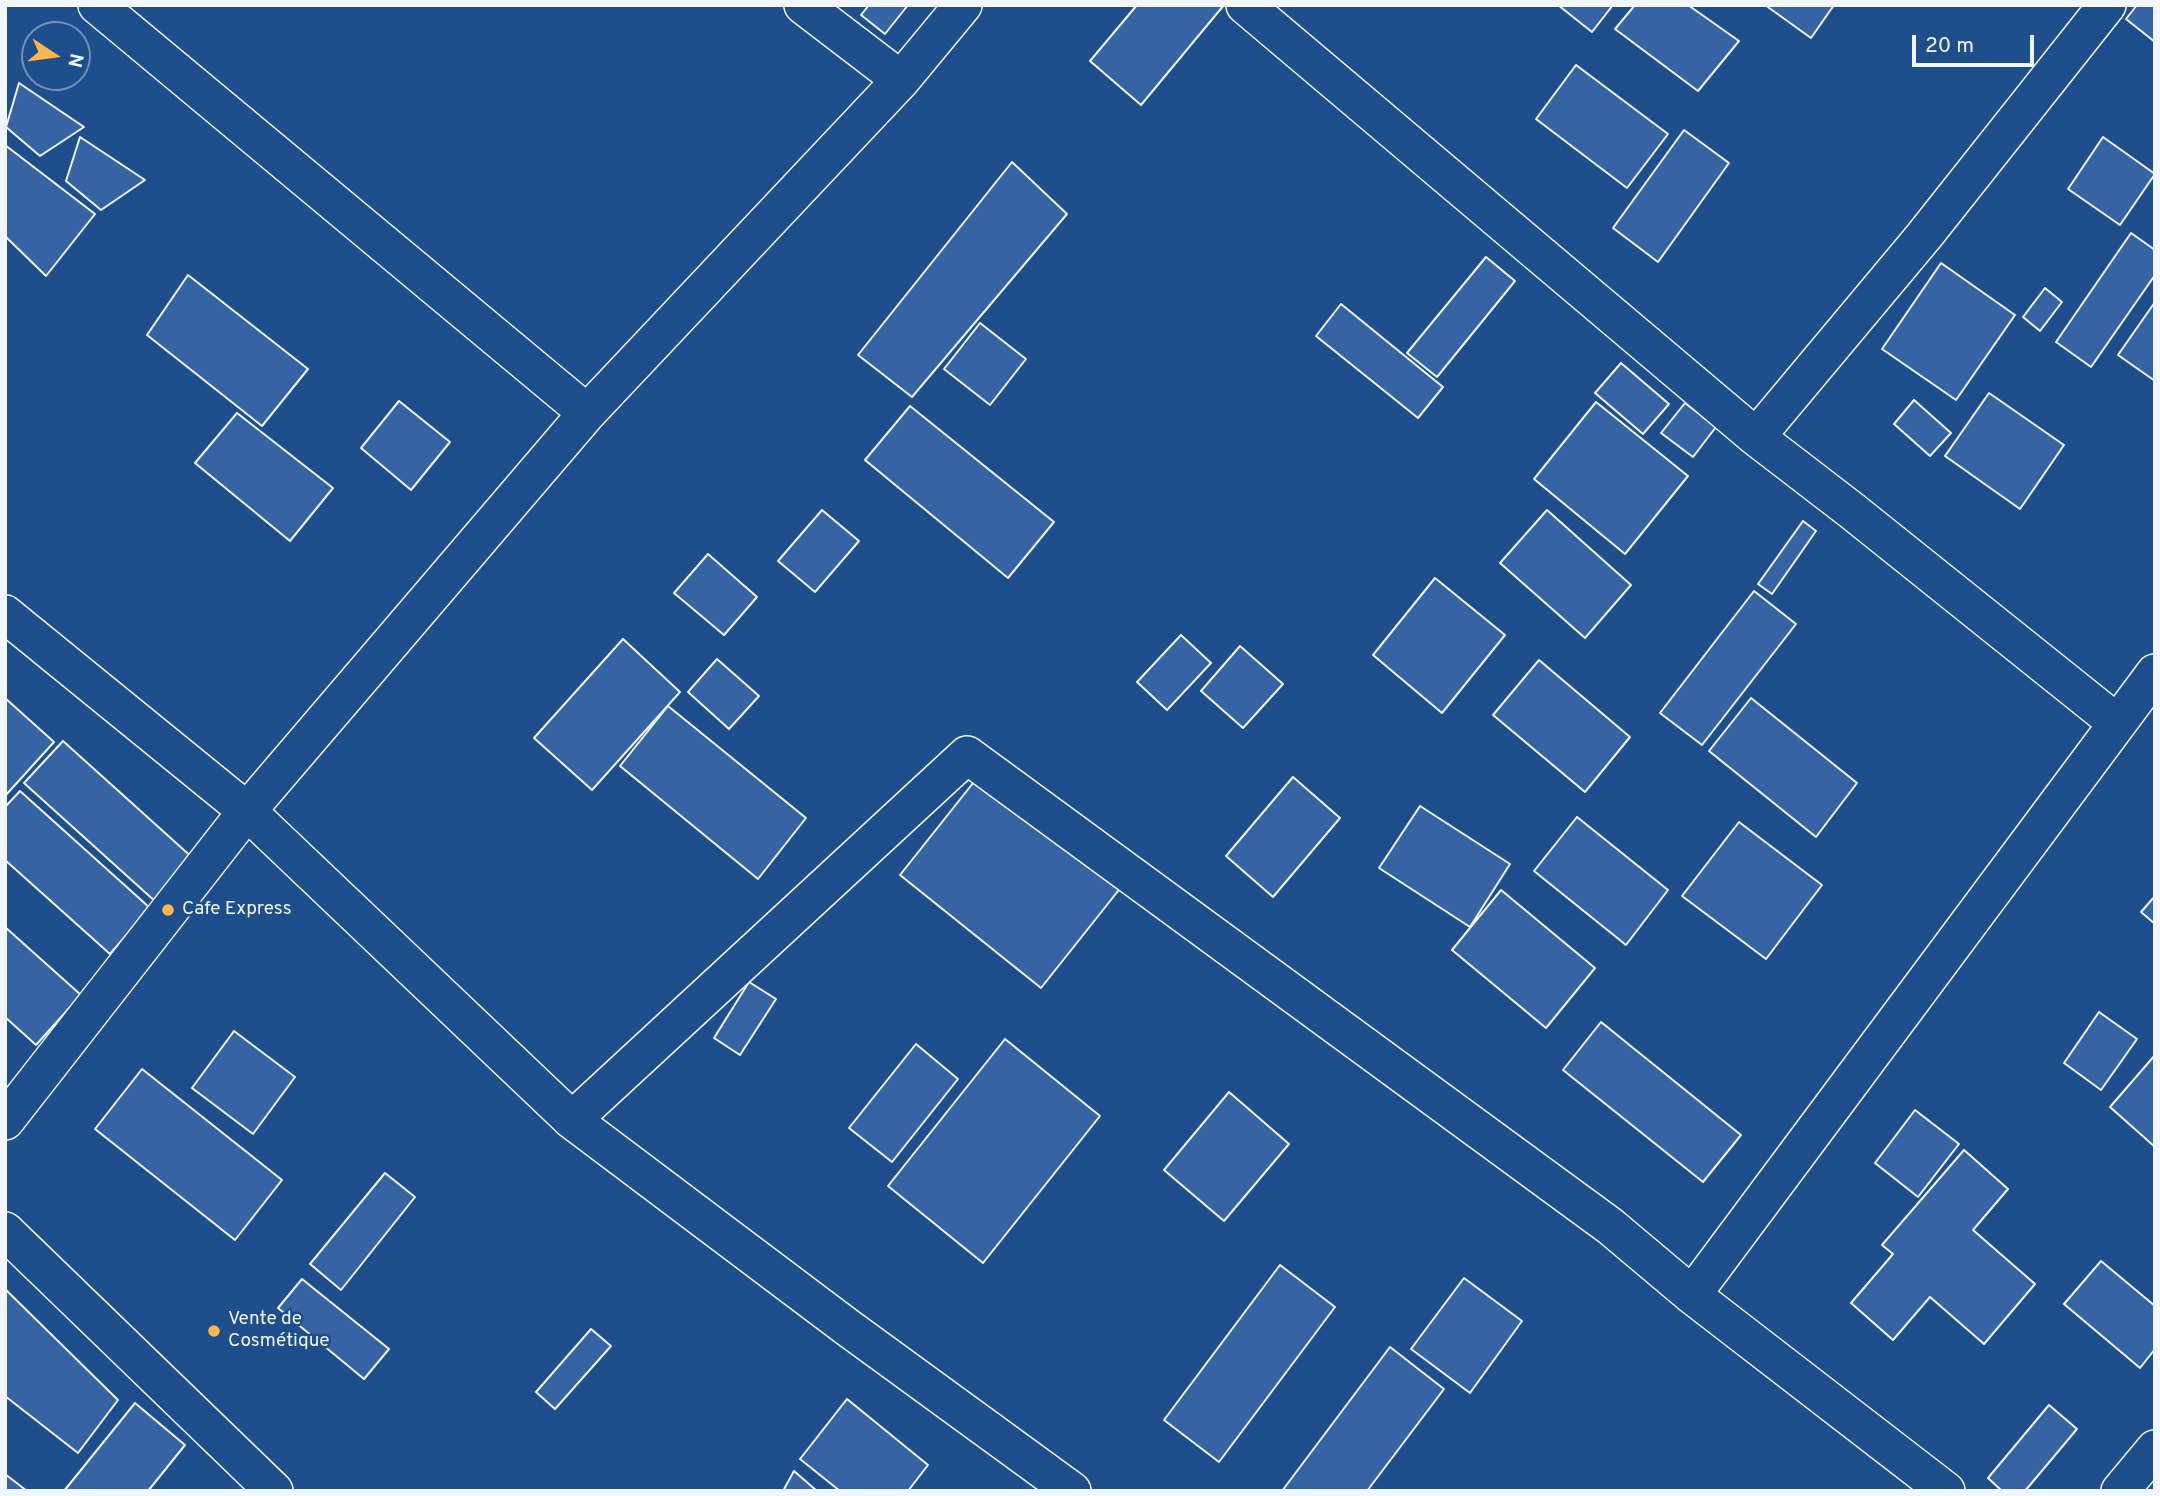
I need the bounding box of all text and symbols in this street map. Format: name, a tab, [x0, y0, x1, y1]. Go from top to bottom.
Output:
north arrow	[21, 21, 91, 91]
scale bar	[1915, 21, 2038, 65]
text: 20 m	[1925, 33, 1974, 60]
text: N	[61, 51, 88, 70]
place label: Cafe Express	[182, 899, 292, 921]
marker: Cafe Express	[160, 902, 176, 918]
place label: Vente de Cosmétique	[228, 1309, 329, 1353]
marker: Vente de Cosmétique	[206, 1323, 222, 1339]

